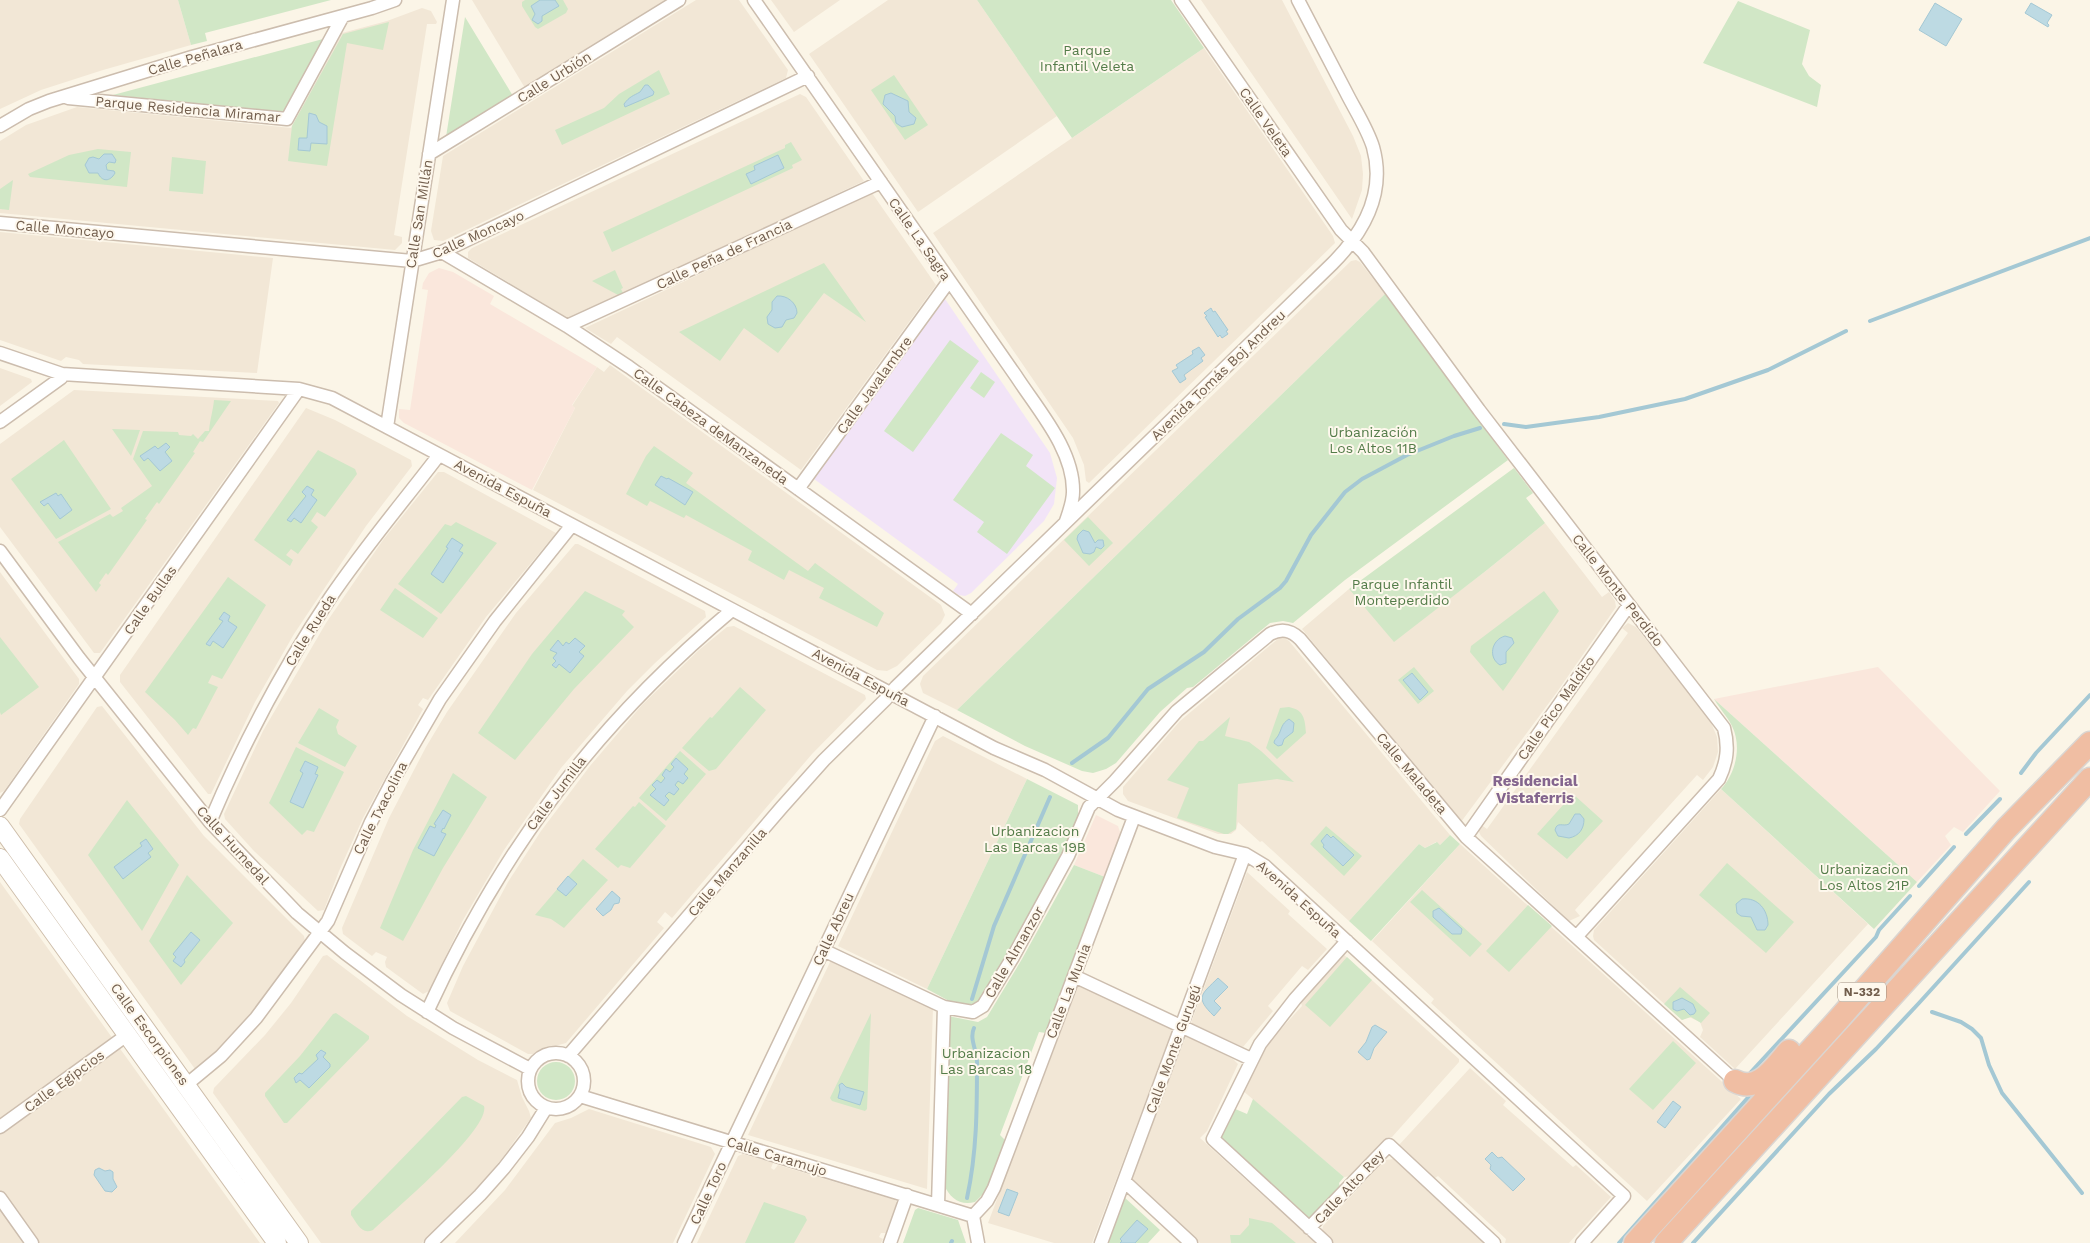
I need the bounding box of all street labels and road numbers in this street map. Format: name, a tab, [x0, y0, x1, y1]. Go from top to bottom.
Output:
street label: Calle Peñalara	[146, 36, 244, 78]
street label: Calle Urbión	[514, 48, 594, 106]
street label: Calle Veleta	[1236, 84, 1296, 160]
street label: Parque Residencia Miramar	[95, 93, 282, 125]
street label: Calle San Millán	[402, 158, 436, 270]
street label: Calle La Sagra	[886, 195, 955, 284]
street label: Calle Moncayo	[430, 207, 526, 261]
street label: Calle Peña de Francia	[654, 216, 794, 292]
street label: Calle Moncayo	[15, 217, 115, 241]
street label: Avenida Tomás Boj Andreu	[1148, 307, 1288, 443]
street label: Calle Javalambre	[833, 333, 915, 437]
street label: Calle Cabeza deManzaneda	[631, 364, 792, 488]
street label: Avenida Espuña	[452, 456, 554, 520]
street label: Calle Monte Perdido	[1569, 531, 1667, 649]
street label: Calle Bullas	[120, 562, 180, 638]
street label: Calle Rueda	[282, 591, 338, 669]
street label: Avenida Espuña	[810, 645, 912, 709]
street label: Calle Pico Maldito	[1514, 653, 1598, 763]
street label: Calle Maladeta	[1373, 729, 1451, 817]
street label: Calle Jumilla	[523, 753, 589, 833]
street label: Calle Txacolina	[350, 759, 410, 857]
street label: Calle Humedal	[194, 802, 273, 888]
street label: Calle Manzanilla	[684, 825, 770, 919]
street label: Avenida Espuña	[1254, 857, 1345, 941]
street label: Calle Abreu	[809, 890, 857, 968]
street label: Calle Almanzor	[981, 903, 1047, 1001]
street label: Calle La Munia	[1043, 941, 1094, 1041]
street label: Calle Escorpiones	[108, 980, 192, 1088]
road number: N-332	[1838, 982, 1886, 1002]
street label: Calle Monte Gurugú	[1142, 983, 1204, 1115]
street label: Calle Egipcios	[21, 1047, 107, 1115]
street label: Calle Caramujo	[725, 1133, 829, 1179]
street label: Calle Alto Rey	[1311, 1146, 1388, 1227]
street label: Calle Toro	[686, 1159, 730, 1227]

